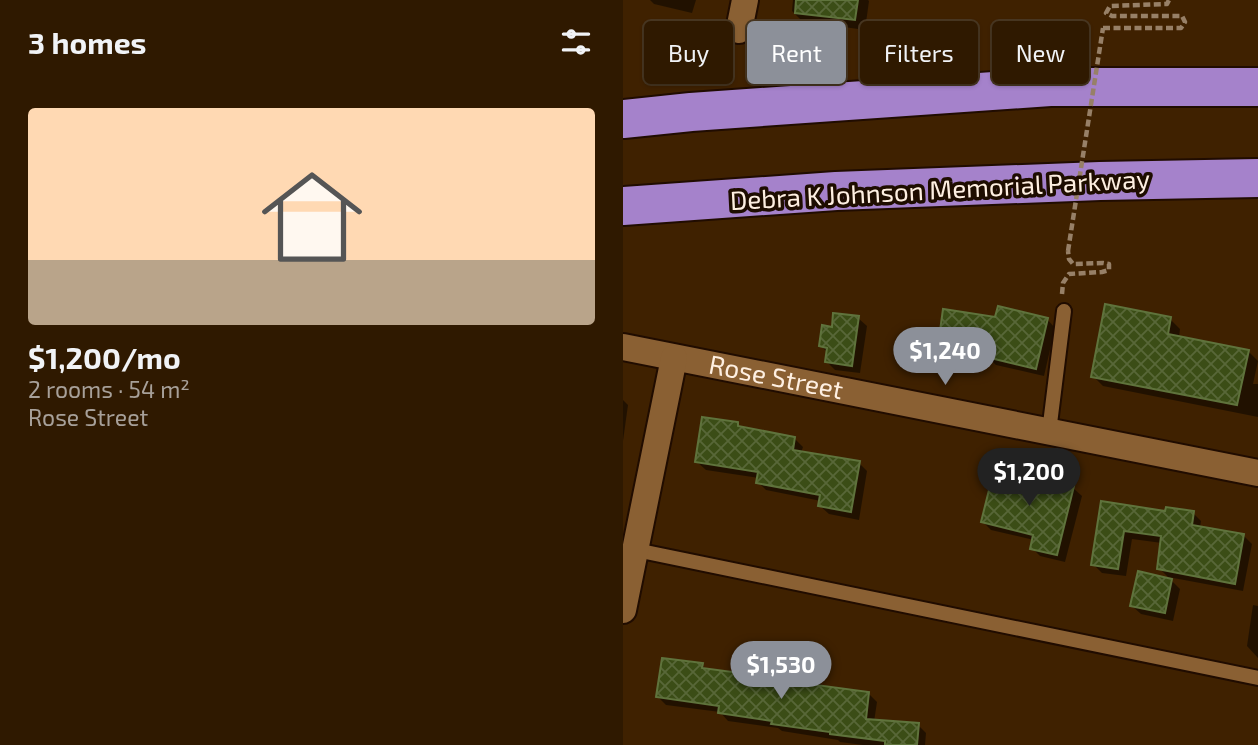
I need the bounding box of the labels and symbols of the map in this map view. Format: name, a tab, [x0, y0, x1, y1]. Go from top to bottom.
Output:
street label: Debra K Johnson Memorial Parkway	[729, 162, 1151, 215]
pin: $1,240	[888, 328, 1002, 387]
street label: Rose Street	[707, 347, 846, 404]
pin: $1,200	[972, 448, 1086, 508]
pin: $1,530	[724, 642, 838, 701]

